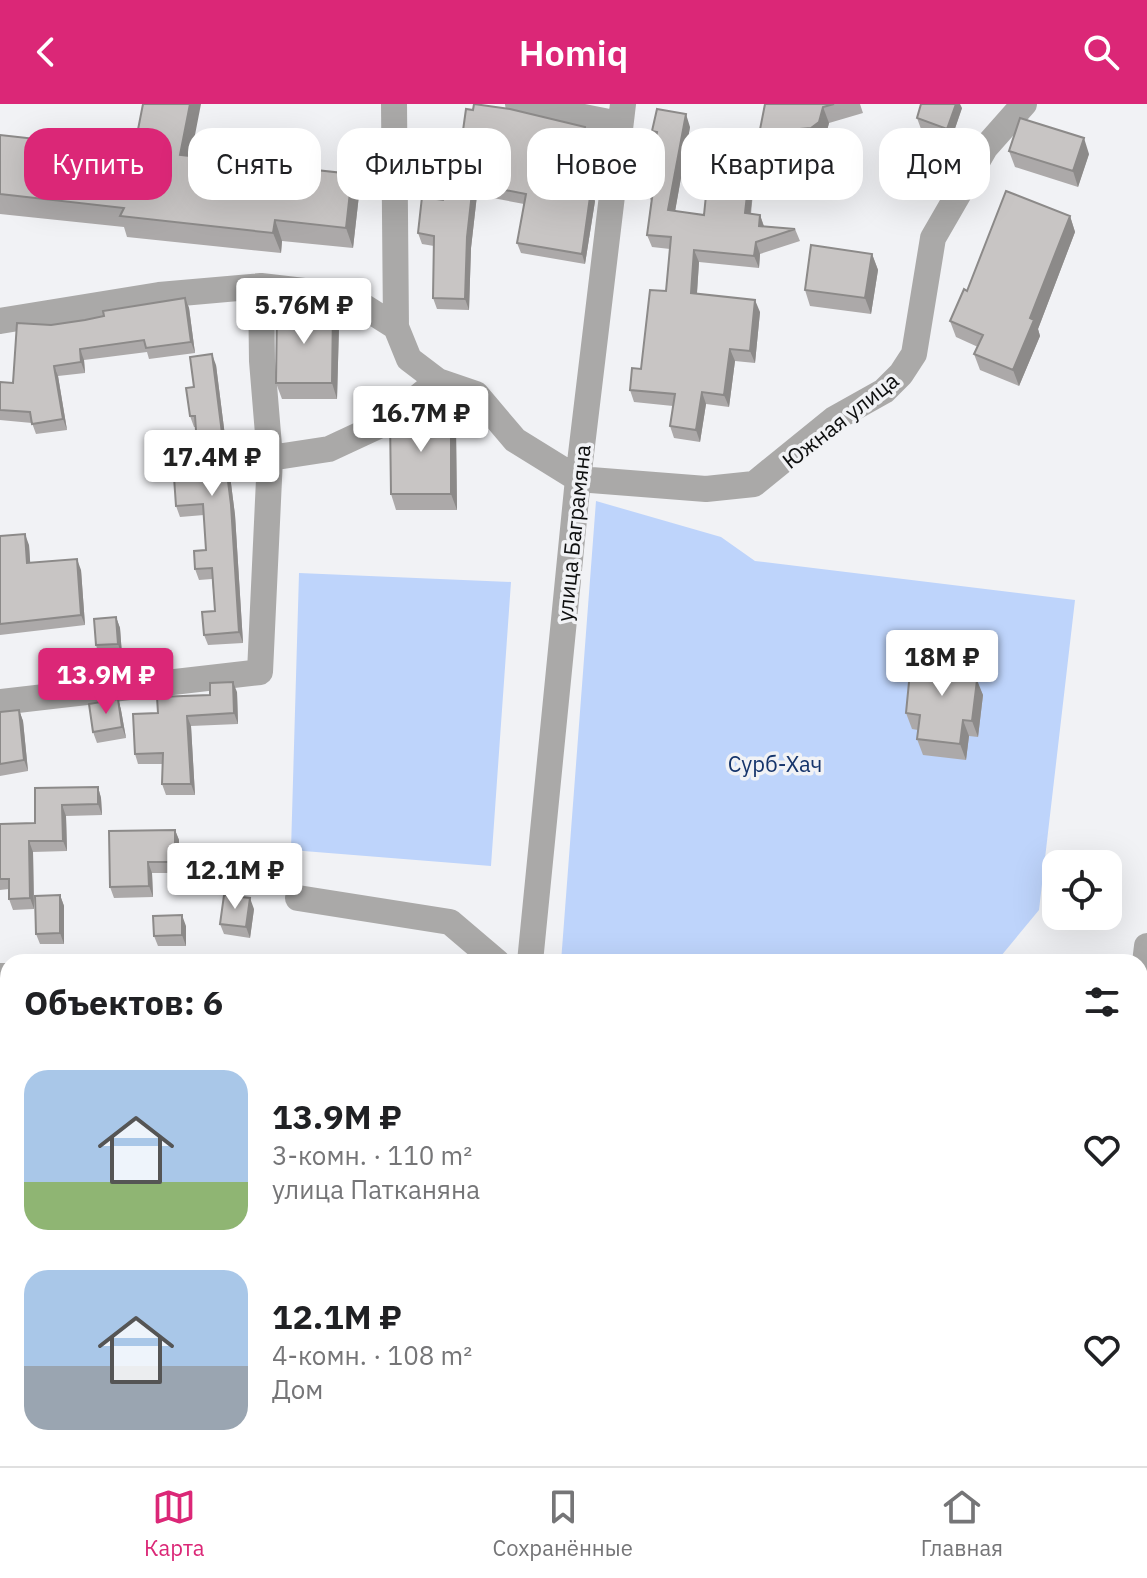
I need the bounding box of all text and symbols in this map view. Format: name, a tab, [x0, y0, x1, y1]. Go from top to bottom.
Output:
text: Homiq	[519, 29, 628, 76]
icon: back	[24, 30, 68, 74]
icon: search	[1079, 30, 1123, 74]
chip: Купить	[24, 128, 172, 200]
chip: Снять	[188, 128, 321, 200]
chip: Фильтры	[337, 128, 511, 200]
chip: Новое	[527, 128, 665, 200]
chip: Квартира	[681, 128, 863, 200]
chip: Дом	[879, 128, 990, 200]
pin: 5.76M ₽	[230, 278, 378, 346]
text: 5.76M ₽	[254, 287, 354, 321]
street label: Южная улица	[776, 365, 904, 475]
pin: 16.7M ₽	[347, 386, 495, 454]
text: 16.7M ₽	[371, 395, 471, 429]
pin: 17.4M ₽	[138, 430, 286, 498]
text: 17.4M ₽	[162, 439, 262, 473]
street label: улица Баграмяна	[549, 443, 597, 623]
pin: 18M ₽	[886, 630, 998, 698]
text: 18M ₽	[904, 639, 980, 673]
pin: 13.9M ₽	[32, 648, 180, 716]
text: 13.9M ₽	[56, 657, 156, 691]
park label: Сурб-Хач	[728, 749, 822, 778]
pin: 12.1M ₽	[161, 843, 309, 911]
map controls	[1042, 850, 1122, 930]
button: locate	[1042, 850, 1122, 930]
text: 12.1M ₽	[185, 852, 285, 886]
text: Объектов: 6	[24, 980, 223, 1024]
icon: filters	[1080, 980, 1124, 1024]
text: 13.9M ₽	[272, 1094, 402, 1138]
icon: home	[88, 1102, 184, 1198]
icon: heart	[1080, 1128, 1124, 1172]
text: 3-комн. · 110 m²	[272, 1138, 472, 1172]
text: улица Патканяна	[272, 1172, 480, 1206]
text: 12.1M ₽	[272, 1294, 402, 1338]
icon: home	[88, 1302, 184, 1398]
icon: heart	[1080, 1328, 1124, 1372]
text: 4-комн. · 108 m²	[272, 1338, 472, 1372]
text: Дом	[272, 1372, 323, 1406]
tab: Карта	[144, 1485, 205, 1562]
tab: Сохранённые	[493, 1485, 633, 1562]
tab: Главная	[921, 1485, 1003, 1562]

